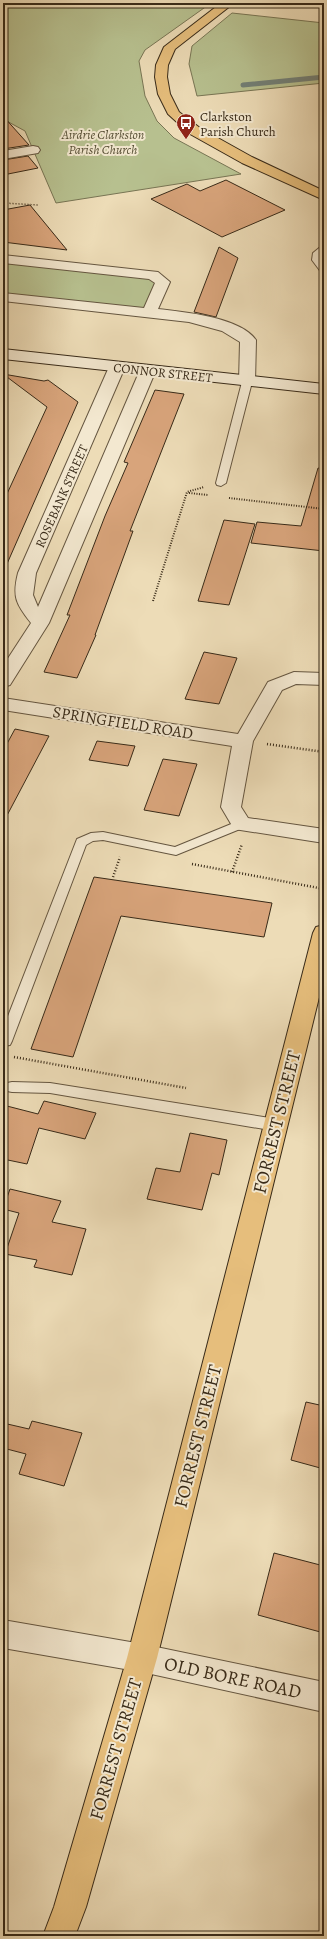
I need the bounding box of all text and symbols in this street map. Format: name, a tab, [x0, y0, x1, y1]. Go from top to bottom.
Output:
place label: Clarkston Parish Church	[200, 108, 276, 140]
bus stop icon: Clarkston Parish Church	[175, 112, 197, 140]
park label: Airdrie Clarkston Parish Church	[61, 126, 144, 158]
street label: CONNOR STREET	[113, 359, 213, 386]
street label: ROSEBANK STREET	[31, 442, 92, 550]
street label: SPRINGFIELD ROAD	[51, 701, 195, 745]
street label: FORREST STREET	[247, 1048, 307, 1196]
street label: FORREST STREET	[168, 1362, 228, 1510]
street label: OLD BORE ROAD	[162, 1651, 304, 1705]
street label: FORREST STREET	[83, 1675, 149, 1823]

